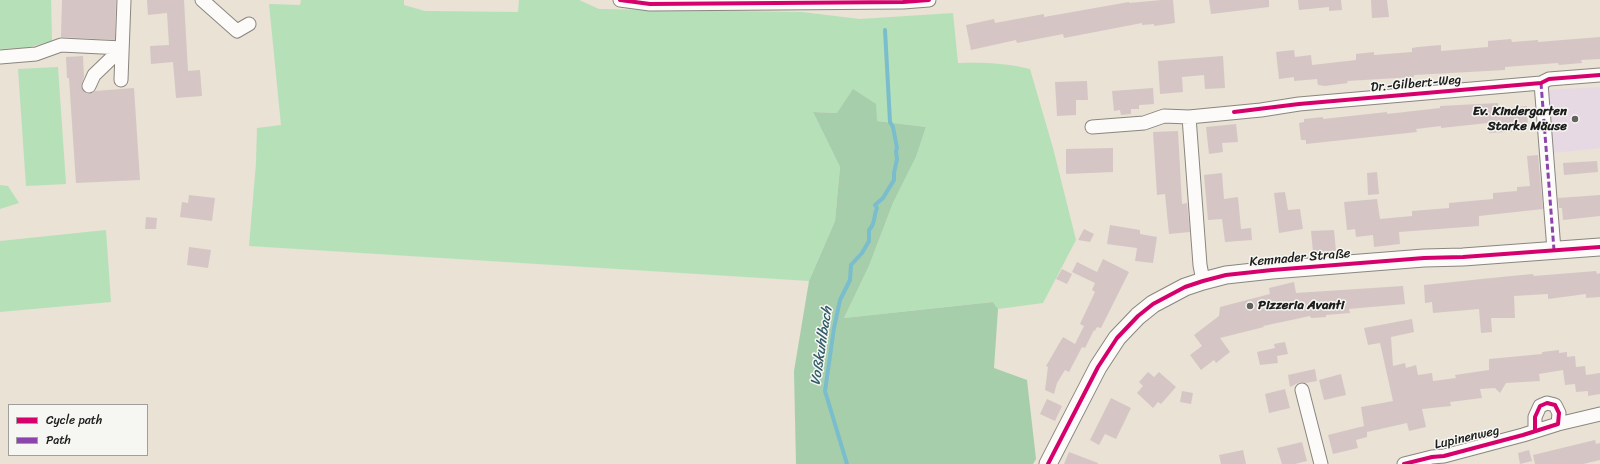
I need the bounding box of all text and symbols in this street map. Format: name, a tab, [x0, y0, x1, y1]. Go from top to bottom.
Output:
street label: Dr.-Gilbert-Weg	[1370, 72, 1462, 96]
place label: Ev. Kindergarten Starke Mäuse	[1473, 104, 1567, 135]
marker: Ev. Kindergarten Starke Mäuse	[1570, 114, 1580, 124]
street label: Kemnader Straße	[1249, 246, 1351, 270]
place label: Pizzeria Avanti	[1258, 298, 1344, 314]
marker: Pizzeria Avanti	[1245, 301, 1255, 311]
water label: Voßkuhlbach	[808, 306, 836, 386]
legend	[8, 404, 148, 456]
text: Cycle path	[46, 409, 102, 431]
street label: Lupinenweg	[1433, 423, 1501, 453]
text: Path	[46, 429, 71, 451]

